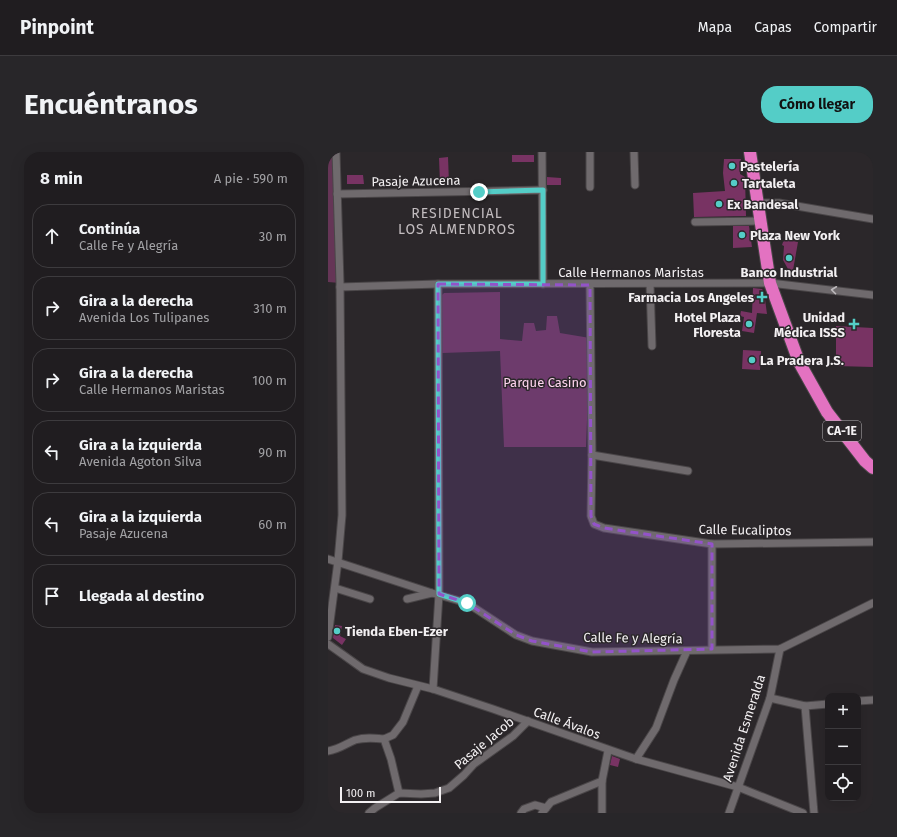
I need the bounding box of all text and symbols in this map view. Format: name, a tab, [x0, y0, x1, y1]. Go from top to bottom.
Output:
text: Pinpoint	[20, 16, 94, 39]
text: Mapa	[698, 19, 732, 36]
text: Capas	[754, 19, 792, 36]
text: Compartir	[814, 19, 877, 36]
button: Cómo llegar	[761, 86, 873, 123]
text: Encuéntranos	[24, 88, 198, 121]
place label: Pastelería	[740, 159, 799, 174]
marker: Pastelería	[727, 161, 737, 171]
text: 8 min	[40, 168, 83, 189]
text: A pie · 590 m	[214, 171, 288, 186]
street label: Pasaje Azucena	[371, 173, 461, 189]
place label: Tartaleta	[742, 176, 796, 191]
marker: Tartaleta	[729, 178, 739, 188]
route end	[470, 183, 488, 201]
place label: Ex Bandesal	[727, 197, 798, 212]
marker: Ex Bandesal	[714, 199, 724, 209]
district label: RESIDENCIAL LOS ALMENDROS	[398, 205, 516, 238]
text: Continúa	[79, 220, 140, 238]
icon: ahead	[41, 225, 63, 247]
place label: Plaza New York	[750, 228, 841, 243]
text: 30 m	[259, 229, 287, 244]
marker: Plaza New York	[737, 230, 747, 240]
text: Calle Fe y Alegría	[79, 238, 178, 253]
marker: Banco Industrial	[784, 253, 794, 263]
street label: Calle Hermanos Maristas	[558, 265, 704, 280]
place label: Banco Industrial	[741, 265, 838, 280]
one-way arrow	[831, 286, 837, 295]
place label: Farmacia Los Angeles	[628, 290, 755, 305]
text: Gira a la derecha	[79, 292, 193, 310]
marker: Farmacia Los Angeles	[757, 292, 767, 302]
icon: right	[41, 297, 63, 319]
text: 310 m	[253, 301, 287, 316]
text: Avenida Los Tulipanes	[79, 310, 209, 325]
place label: Hotel Plaza Floresta	[674, 310, 741, 340]
place label: Unidad Médica ISSS	[774, 310, 846, 340]
marker: Unidad Médica ISSS	[848, 318, 860, 330]
marker: Hotel Plaza Floresta	[744, 319, 754, 329]
place label: La Pradera J.S.	[760, 353, 844, 368]
marker: La Pradera J.S.	[747, 355, 757, 365]
text: Gira a la derecha	[79, 364, 193, 382]
icon: right	[41, 369, 63, 391]
text: 100 m	[252, 373, 287, 388]
park label: Parque Casino	[503, 375, 587, 390]
text: Calle Hermanos Maristas	[79, 382, 225, 397]
road number: CA-1E	[823, 421, 861, 441]
text: Gira a la izquierda	[79, 436, 202, 454]
icon: left	[41, 441, 63, 463]
text: 90 m	[258, 445, 287, 460]
text: Avenida Agoton Silva	[79, 454, 202, 469]
text: Gira a la izquierda	[79, 508, 202, 526]
icon: left	[41, 513, 63, 535]
text: 60 m	[258, 517, 287, 532]
street label: Calle Eucaliptos	[698, 522, 792, 538]
text: Pasaje Azucena	[79, 526, 168, 541]
icon: arrive	[41, 585, 63, 607]
text: Llegada al destino	[79, 587, 204, 605]
route start	[458, 594, 476, 612]
place label: Tienda Eben-Ezer	[345, 624, 449, 639]
marker: Tienda Eben-Ezer	[332, 626, 342, 636]
street label: Calle Fe y Alegría	[583, 630, 683, 646]
street label: Avenida Esmeralda	[720, 673, 768, 783]
map controls	[825, 693, 861, 801]
button: +	[825, 693, 861, 729]
street label: Calle Ávalos	[531, 704, 603, 742]
street label: Pasaje Jacob	[451, 714, 517, 772]
button: −	[825, 729, 861, 765]
button: locate	[825, 765, 861, 801]
scale bar	[340, 785, 441, 804]
text: 100 m	[346, 787, 375, 800]

